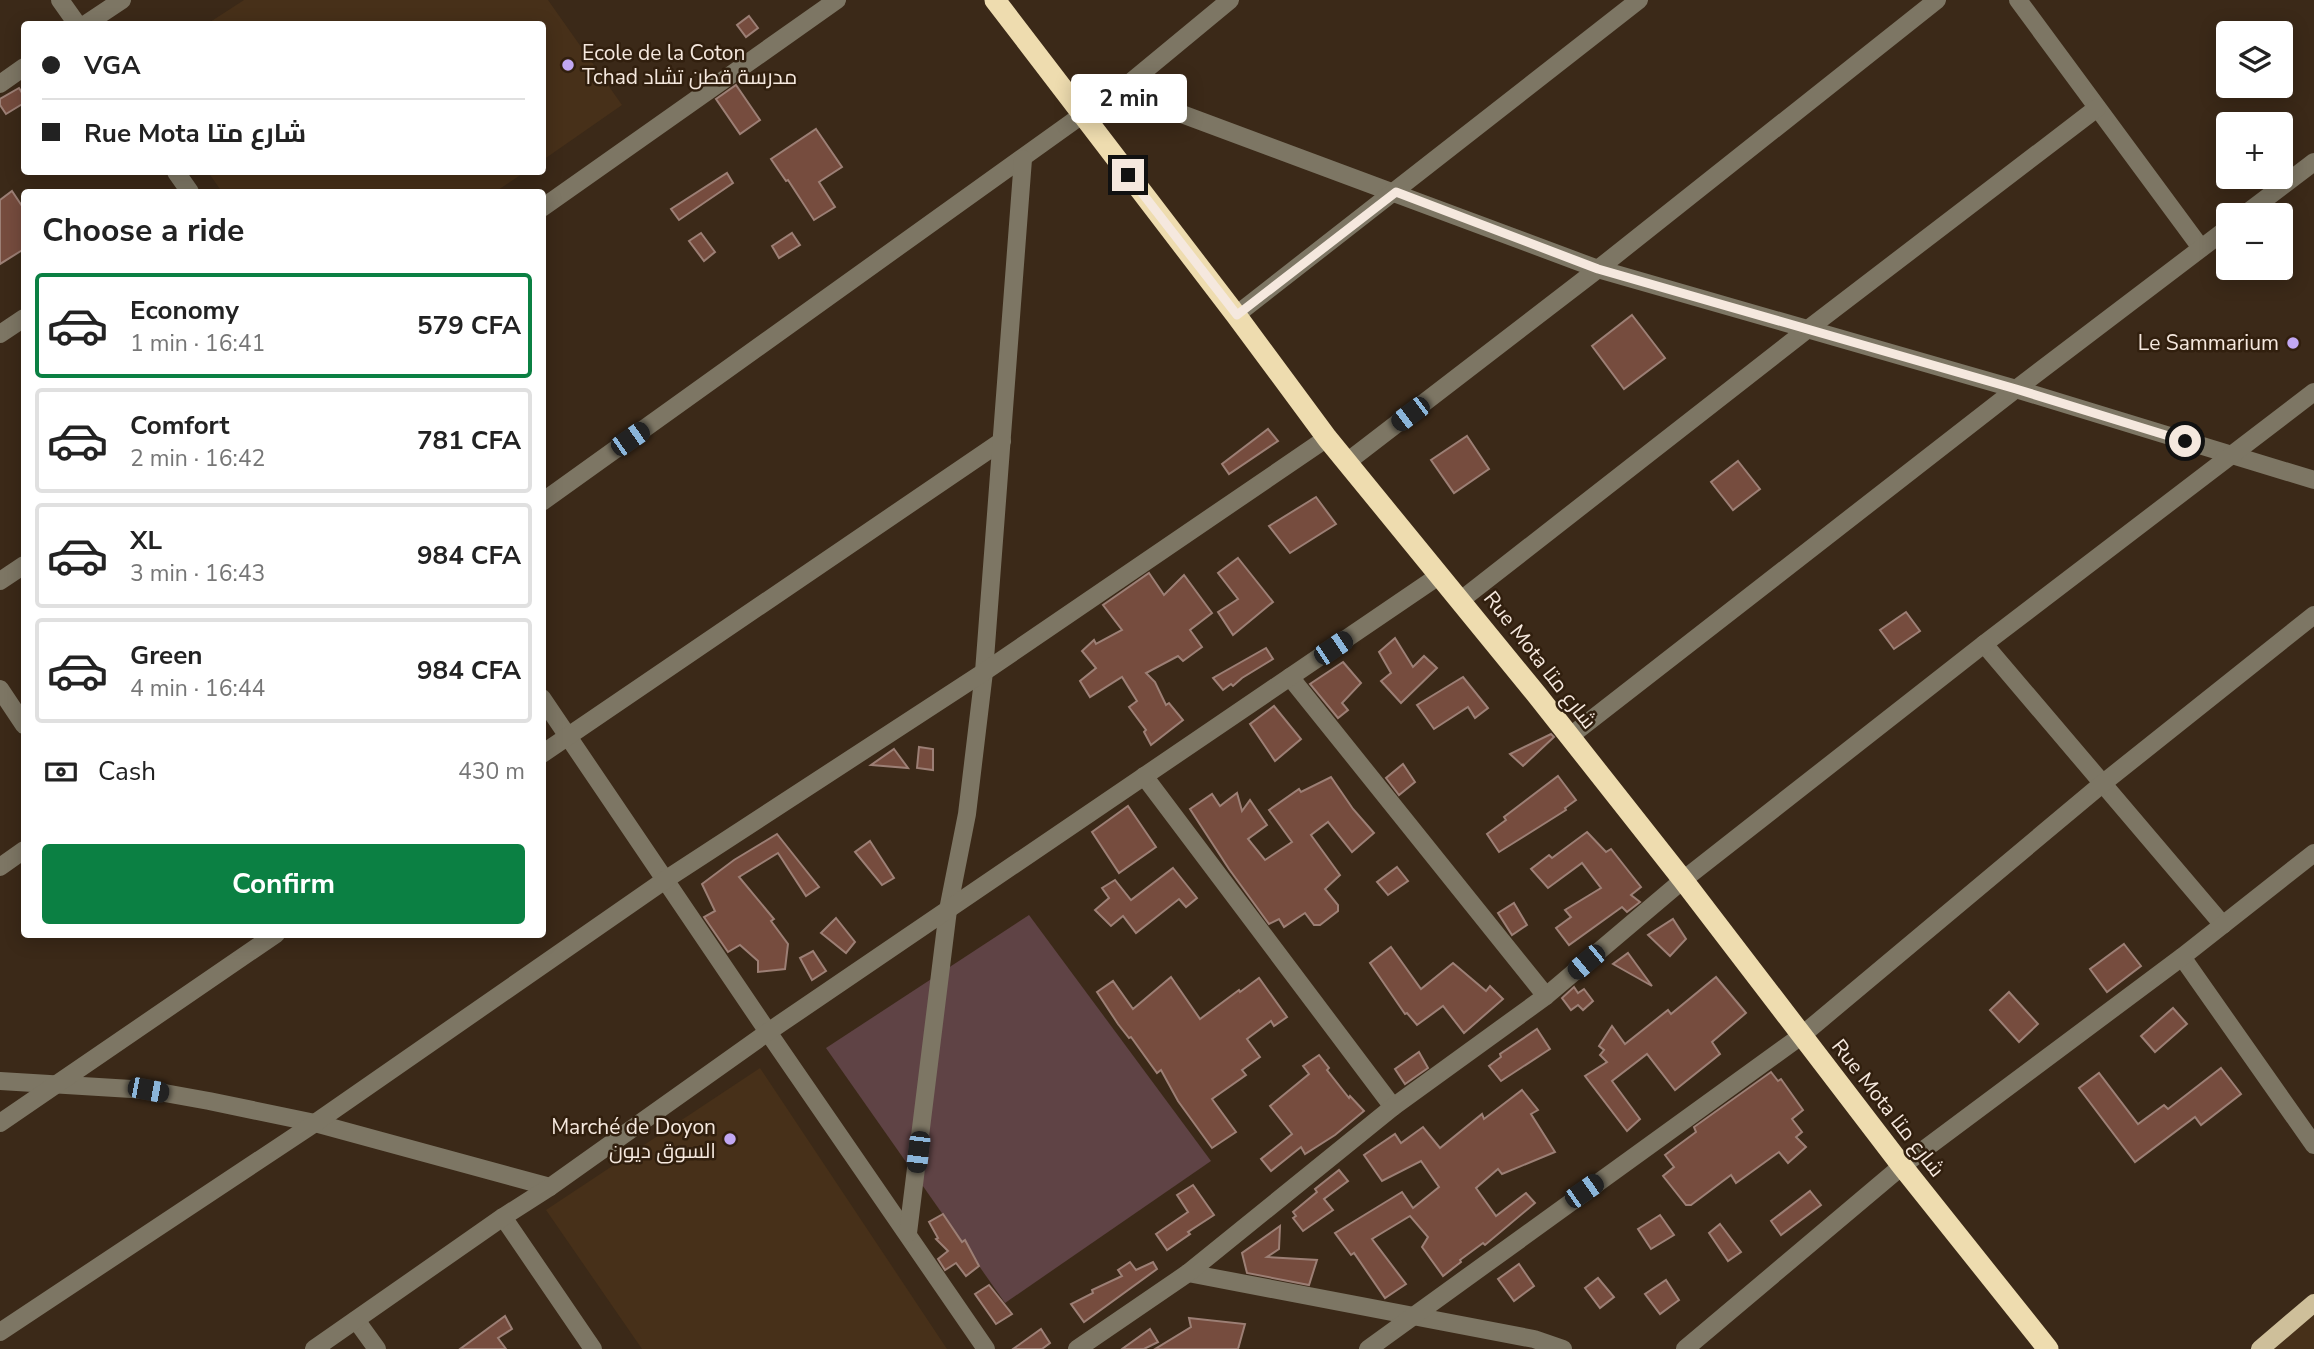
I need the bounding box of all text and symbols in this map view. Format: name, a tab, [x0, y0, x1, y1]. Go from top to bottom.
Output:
map controls	[2216, 21, 2293, 280]
button: layers	[2216, 21, 2293, 98]
place label: Ecole de la Coton Tchad مدرسة قطن تشاد	[582, 39, 797, 91]
text: VGA	[84, 48, 141, 83]
marker: Ecole de la Coton Tchad مدرسة قطن تشاد	[560, 57, 576, 73]
callout: 2 min	[1070, 74, 1186, 122]
text: 2 min	[1099, 83, 1159, 114]
button: +	[2216, 112, 2293, 189]
text: Rue Mota شارع متا	[84, 116, 306, 151]
route end	[1112, 159, 1144, 191]
button: −	[2216, 203, 2293, 280]
text: Choose a ride	[42, 209, 244, 252]
text: Economy	[130, 293, 239, 328]
icon: car	[46, 294, 109, 357]
text: 579 CFA	[417, 308, 521, 343]
text: 1 min · 16:41	[130, 328, 265, 359]
place label: Le Sammarium	[2138, 329, 2279, 357]
marker: Le Sammarium	[2285, 335, 2301, 351]
car	[1387, 393, 1434, 435]
text: Comfort	[130, 408, 230, 443]
icon: car	[46, 409, 109, 472]
car	[607, 418, 654, 460]
text: 781 CFA	[417, 423, 521, 458]
route start	[2169, 425, 2201, 457]
text: 2 min · 16:42	[130, 443, 265, 474]
text: XL	[130, 523, 162, 558]
icon: car	[46, 524, 109, 587]
text: 984 CFA	[417, 538, 521, 573]
text: 3 min · 16:43	[130, 558, 265, 589]
street label: Rue Mota شارع متا	[1477, 585, 1603, 735]
car	[1310, 628, 1357, 668]
text: Green	[130, 638, 203, 673]
icon: car	[46, 639, 109, 702]
text: 984 CFA	[417, 653, 521, 688]
text: 4 min · 16:44	[130, 673, 265, 704]
icon: cash	[42, 753, 80, 791]
text: Cash	[98, 754, 156, 789]
text: 430 m	[458, 756, 525, 787]
button: Confirm	[42, 844, 525, 924]
car	[1564, 940, 1609, 984]
street label: Rue Mota شارع متا	[1825, 1033, 1951, 1183]
car	[126, 1076, 171, 1104]
place label: Marché de Doyon السوق ديون	[551, 1113, 716, 1165]
car	[906, 1130, 931, 1174]
marker: Marché de Doyon السوق ديون	[722, 1131, 738, 1147]
car	[1561, 1170, 1608, 1212]

